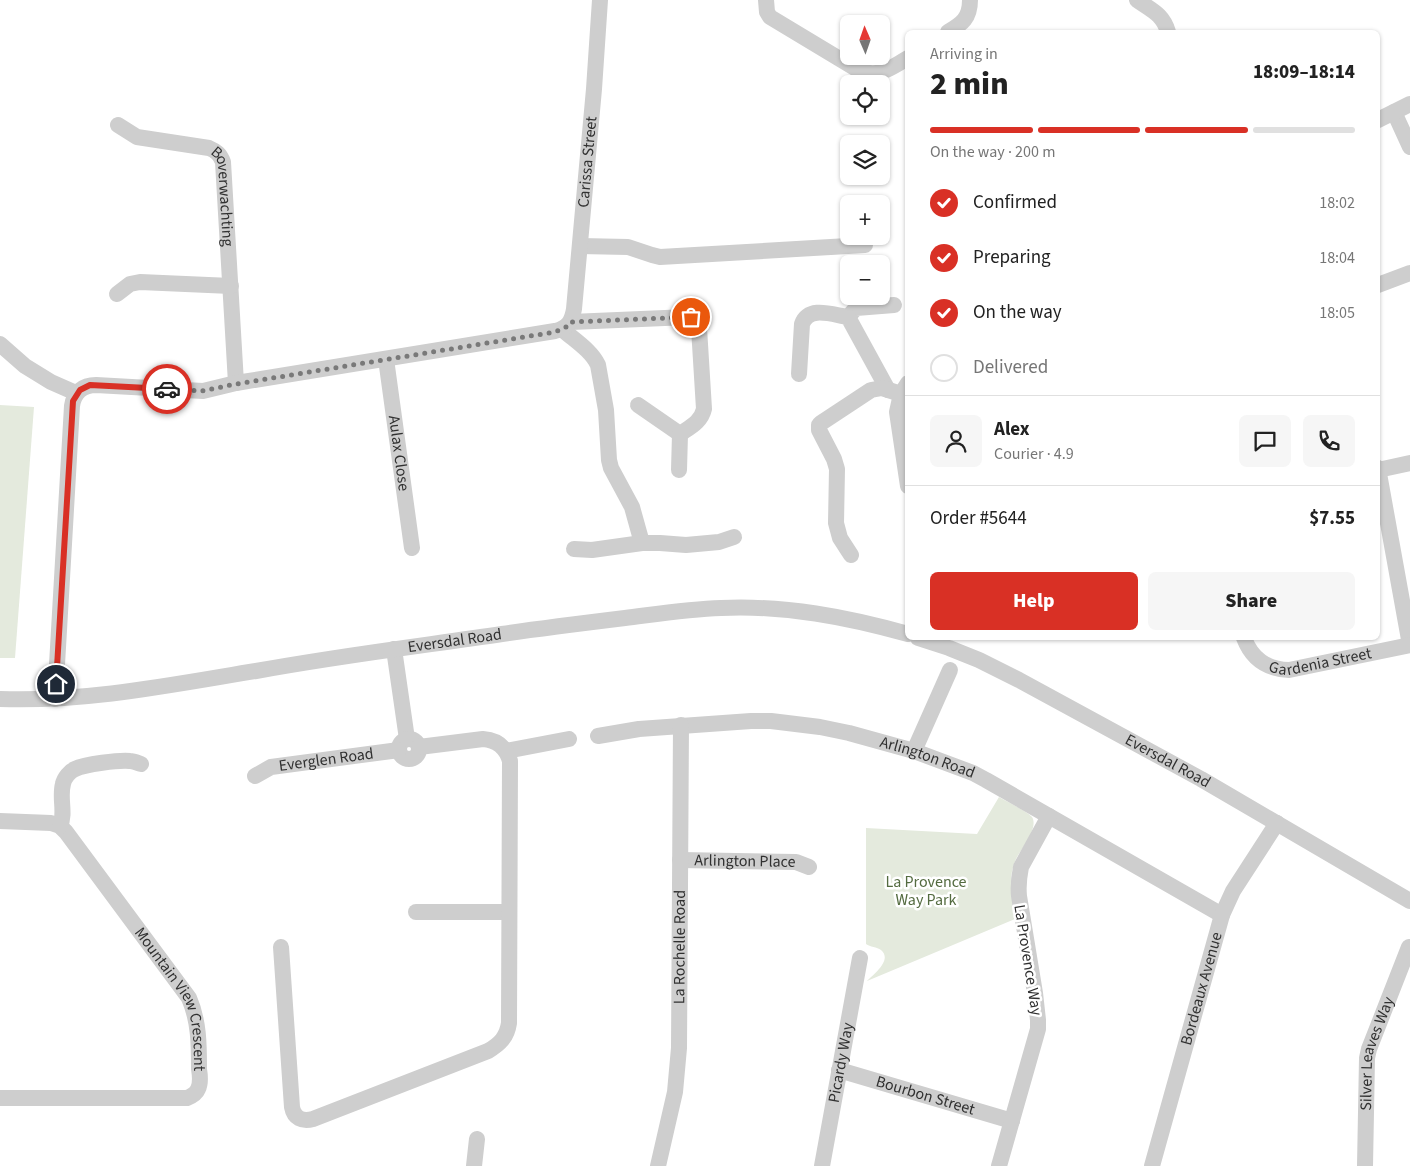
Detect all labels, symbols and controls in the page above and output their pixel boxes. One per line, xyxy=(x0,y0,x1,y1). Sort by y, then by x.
north arrow xyxy=(840,15,890,65)
map controls xyxy=(840,15,890,305)
text: Arriving in xyxy=(930,43,998,65)
text: 18:09–18:14 xyxy=(1253,59,1355,86)
text: 2 min xyxy=(930,61,1009,107)
button: locate xyxy=(840,75,890,125)
street label: Carissa Street xyxy=(572,115,603,209)
button: layers xyxy=(840,135,890,185)
street label: Boverwachting xyxy=(206,141,239,247)
text: On the way · 200 m xyxy=(930,141,1055,163)
icon: check xyxy=(930,189,958,217)
text: Confirmed xyxy=(973,189,1057,216)
text: 18:02 xyxy=(1319,192,1355,214)
button: + xyxy=(840,195,890,245)
icon: check xyxy=(930,244,958,272)
text: Preparing xyxy=(973,244,1051,271)
text: 18:04 xyxy=(1319,247,1355,269)
button: − xyxy=(840,255,890,305)
pin xyxy=(670,296,712,338)
icon: check xyxy=(930,299,958,327)
text: On the way xyxy=(973,299,1062,326)
text: 18:05 xyxy=(1319,302,1355,324)
icon: bag xyxy=(677,303,705,331)
text: Delivered xyxy=(973,354,1048,381)
courier xyxy=(142,364,192,414)
icon: car xyxy=(153,375,181,403)
street label: Aulax Close xyxy=(383,414,415,492)
button: person xyxy=(930,415,982,467)
button: chat xyxy=(1239,415,1291,467)
button: phone xyxy=(1303,415,1355,467)
text: Alex xyxy=(994,416,1030,443)
text: Courier · 4.9 xyxy=(994,443,1074,465)
text: Order #5644 xyxy=(930,505,1027,532)
text: $7.55 xyxy=(1309,505,1355,532)
button: Help xyxy=(930,572,1138,630)
button: Share xyxy=(1148,572,1355,630)
street label: Eversdal Road xyxy=(406,623,503,658)
street label: Gardenia Street xyxy=(1266,642,1374,681)
pin xyxy=(35,663,77,705)
icon: home xyxy=(42,670,70,698)
street label: Eversdal Road xyxy=(1121,729,1215,793)
street label: Arlington Road xyxy=(877,731,978,784)
street label: Everglen Road xyxy=(277,742,375,777)
street label: Arlington Place xyxy=(694,849,796,873)
park label: La Provence Way Park xyxy=(885,871,967,911)
street label: La Rochelle Road xyxy=(668,890,691,1004)
street label: La Provence Way xyxy=(1008,903,1048,1018)
street label: Mountain View Crescent xyxy=(129,923,210,1072)
street label: Bordeaux Avenue xyxy=(1175,930,1228,1048)
street label: Silver Leaves Way xyxy=(1355,993,1400,1111)
street label: Picardy Way xyxy=(823,1020,859,1105)
street label: Bourbon Street xyxy=(873,1070,978,1121)

